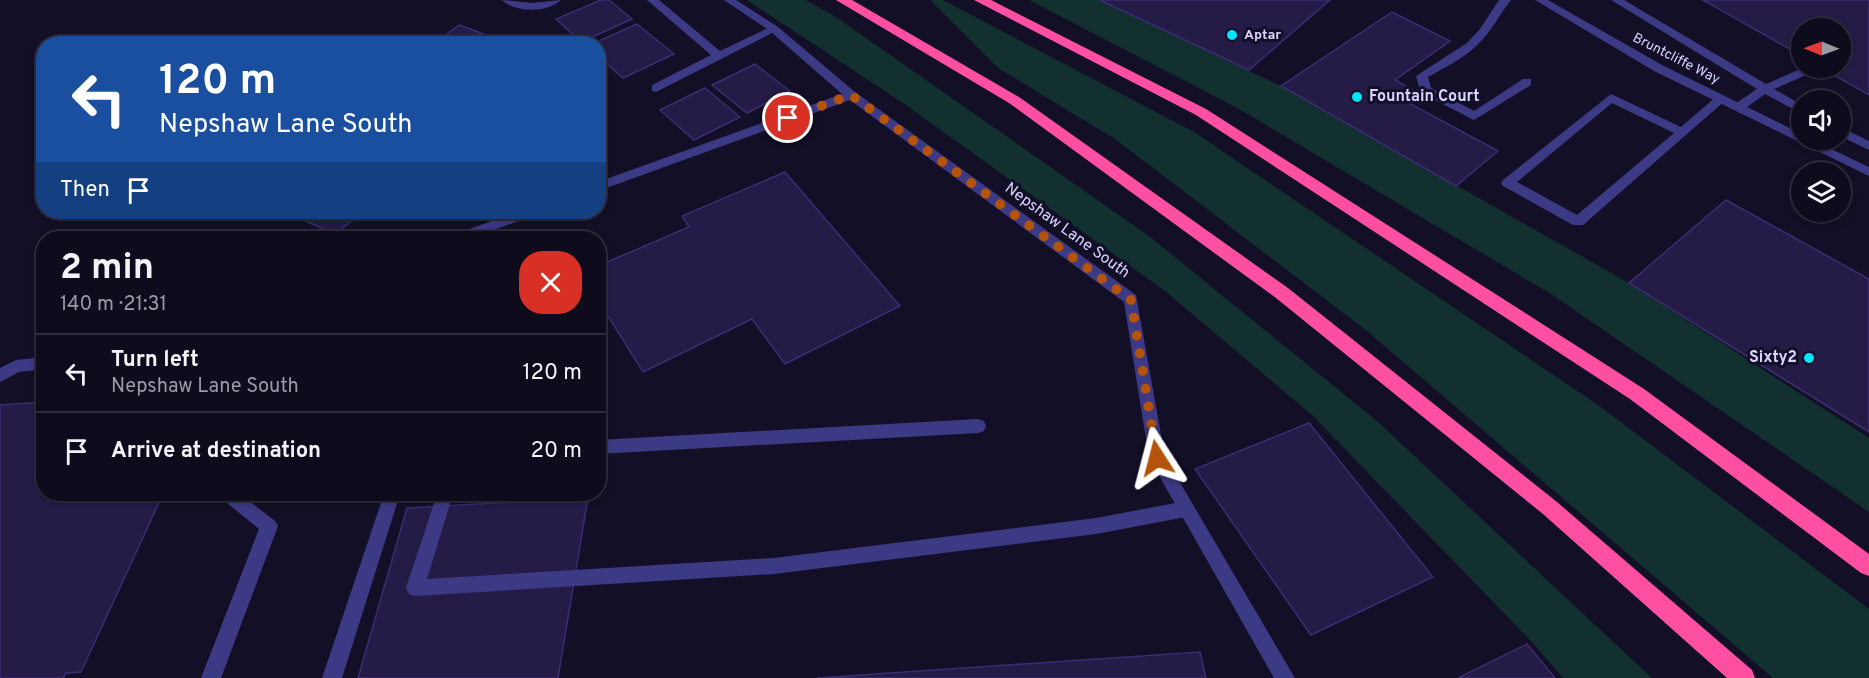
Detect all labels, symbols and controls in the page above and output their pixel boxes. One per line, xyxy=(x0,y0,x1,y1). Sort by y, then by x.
north arrow xyxy=(1791,18,1851,78)
map controls xyxy=(1791,18,1851,222)
place label: Aptar xyxy=(1244,27,1281,44)
marker: Aptar xyxy=(1225,28,1239,42)
street label: Bruntcliffe Way xyxy=(1630,30,1722,88)
text: 120 m xyxy=(159,56,276,109)
icon: left xyxy=(60,60,138,138)
place label: Fountain Court xyxy=(1369,87,1480,107)
marker: Fountain Court xyxy=(1350,90,1364,104)
button: sound xyxy=(1791,90,1851,150)
pin xyxy=(762,92,813,143)
icon: arrive xyxy=(771,101,804,134)
text: Nepshaw Lane South xyxy=(159,108,412,142)
button: layers xyxy=(1791,162,1851,222)
icon: arrive xyxy=(122,174,155,207)
text: Then xyxy=(60,177,110,204)
street label: Nepshaw Lane South xyxy=(1000,179,1134,283)
text: 2 min xyxy=(60,246,154,292)
button: close xyxy=(519,251,582,314)
text: 140 m · 21:31 xyxy=(60,292,167,318)
text: Turn left xyxy=(111,347,199,374)
place label: Sixty2 xyxy=(1749,348,1797,368)
marker: Sixty2 xyxy=(1802,351,1816,365)
icon: left xyxy=(60,357,93,390)
text: 120 m xyxy=(522,360,582,387)
text: Nepshaw Lane South xyxy=(111,374,299,400)
position arrow xyxy=(1125,426,1189,490)
icon: arrive xyxy=(60,435,93,468)
text: Arrive at destination xyxy=(111,438,321,465)
text: 20 m xyxy=(531,438,582,465)

